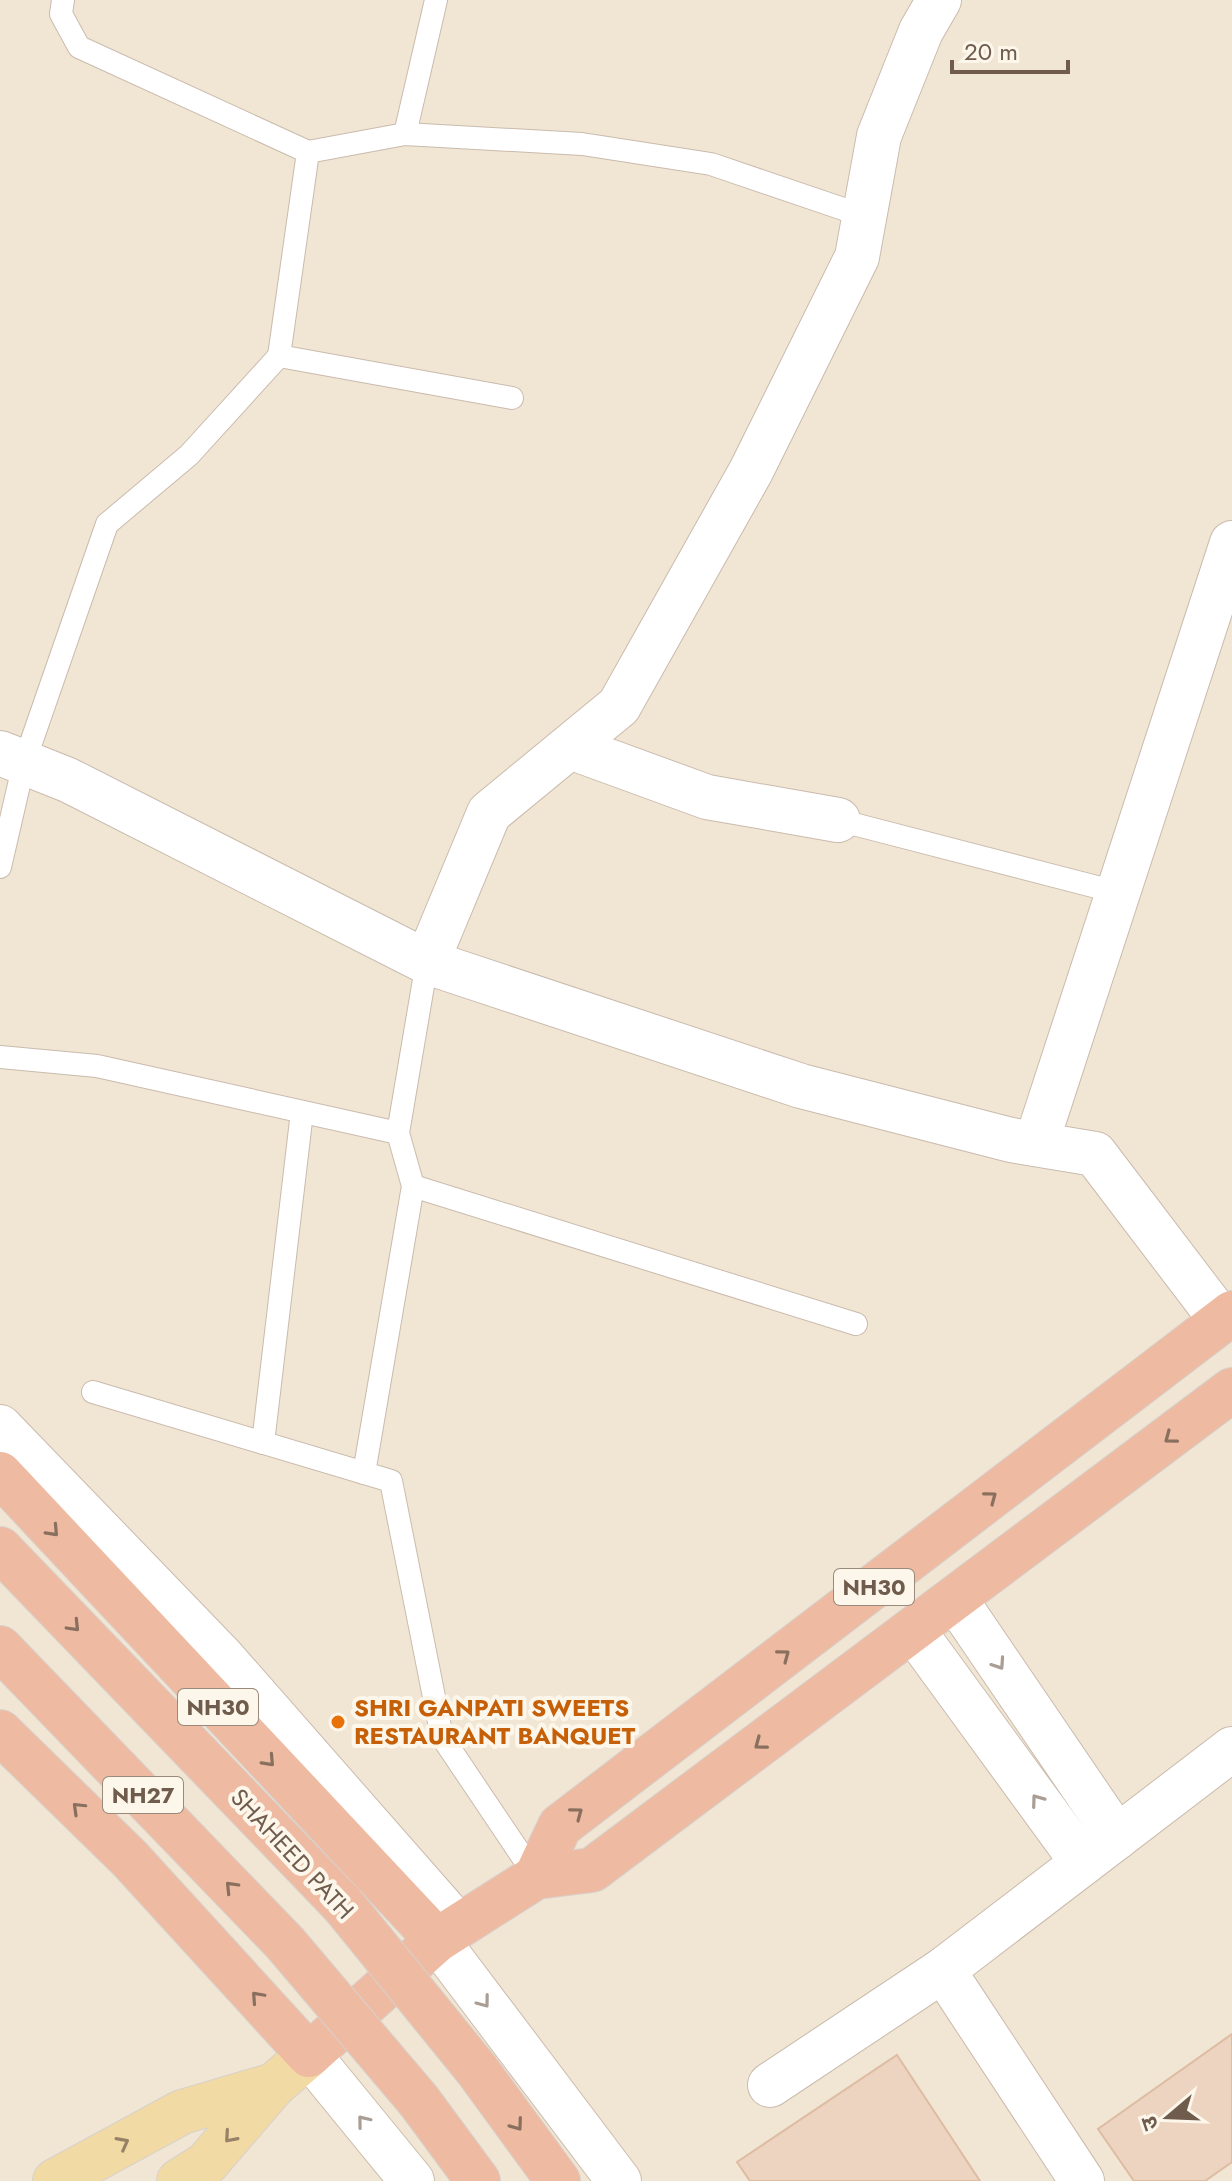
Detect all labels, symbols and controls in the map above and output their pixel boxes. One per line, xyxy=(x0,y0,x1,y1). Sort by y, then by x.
scale bar xyxy=(952,24,1068,74)
text: 20 m xyxy=(964,34,1018,69)
one-way arrow xyxy=(1165,1428,1179,1442)
one-way arrow xyxy=(982,1493,997,1507)
one-way arrow xyxy=(44,1521,58,1536)
road number: NH30 xyxy=(834,1569,914,1605)
one-way arrow xyxy=(64,1617,79,1631)
one-way arrow xyxy=(775,1651,790,1665)
one-way arrow xyxy=(989,1655,1004,1669)
road number: NH30 xyxy=(178,1689,258,1725)
place label: SHRI GANPATI SWEETS RESTAURANT BANQUET xyxy=(354,1690,636,1753)
marker: SHRI GANPATI SWEETS RESTAURANT BANQUET xyxy=(329,1713,347,1731)
one-way arrow xyxy=(754,1734,769,1749)
one-way arrow xyxy=(260,1752,274,1767)
road number: NH27 xyxy=(103,1777,183,1813)
street label: SHAHEED PATH xyxy=(223,1781,362,1927)
one-way arrow xyxy=(1032,1795,1046,1809)
one-way arrow xyxy=(73,1803,87,1818)
one-way arrow xyxy=(569,1808,583,1822)
one-way arrow xyxy=(226,1882,240,1896)
one-way arrow xyxy=(252,1992,266,2007)
one-way arrow xyxy=(474,1994,488,2008)
north arrow xyxy=(1128,2077,1208,2157)
text: उ xyxy=(1131,2111,1166,2135)
one-way arrow xyxy=(358,2115,373,2130)
one-way arrow xyxy=(508,2117,522,2131)
one-way arrow xyxy=(225,2127,239,2142)
one-way arrow xyxy=(114,2137,128,2153)

